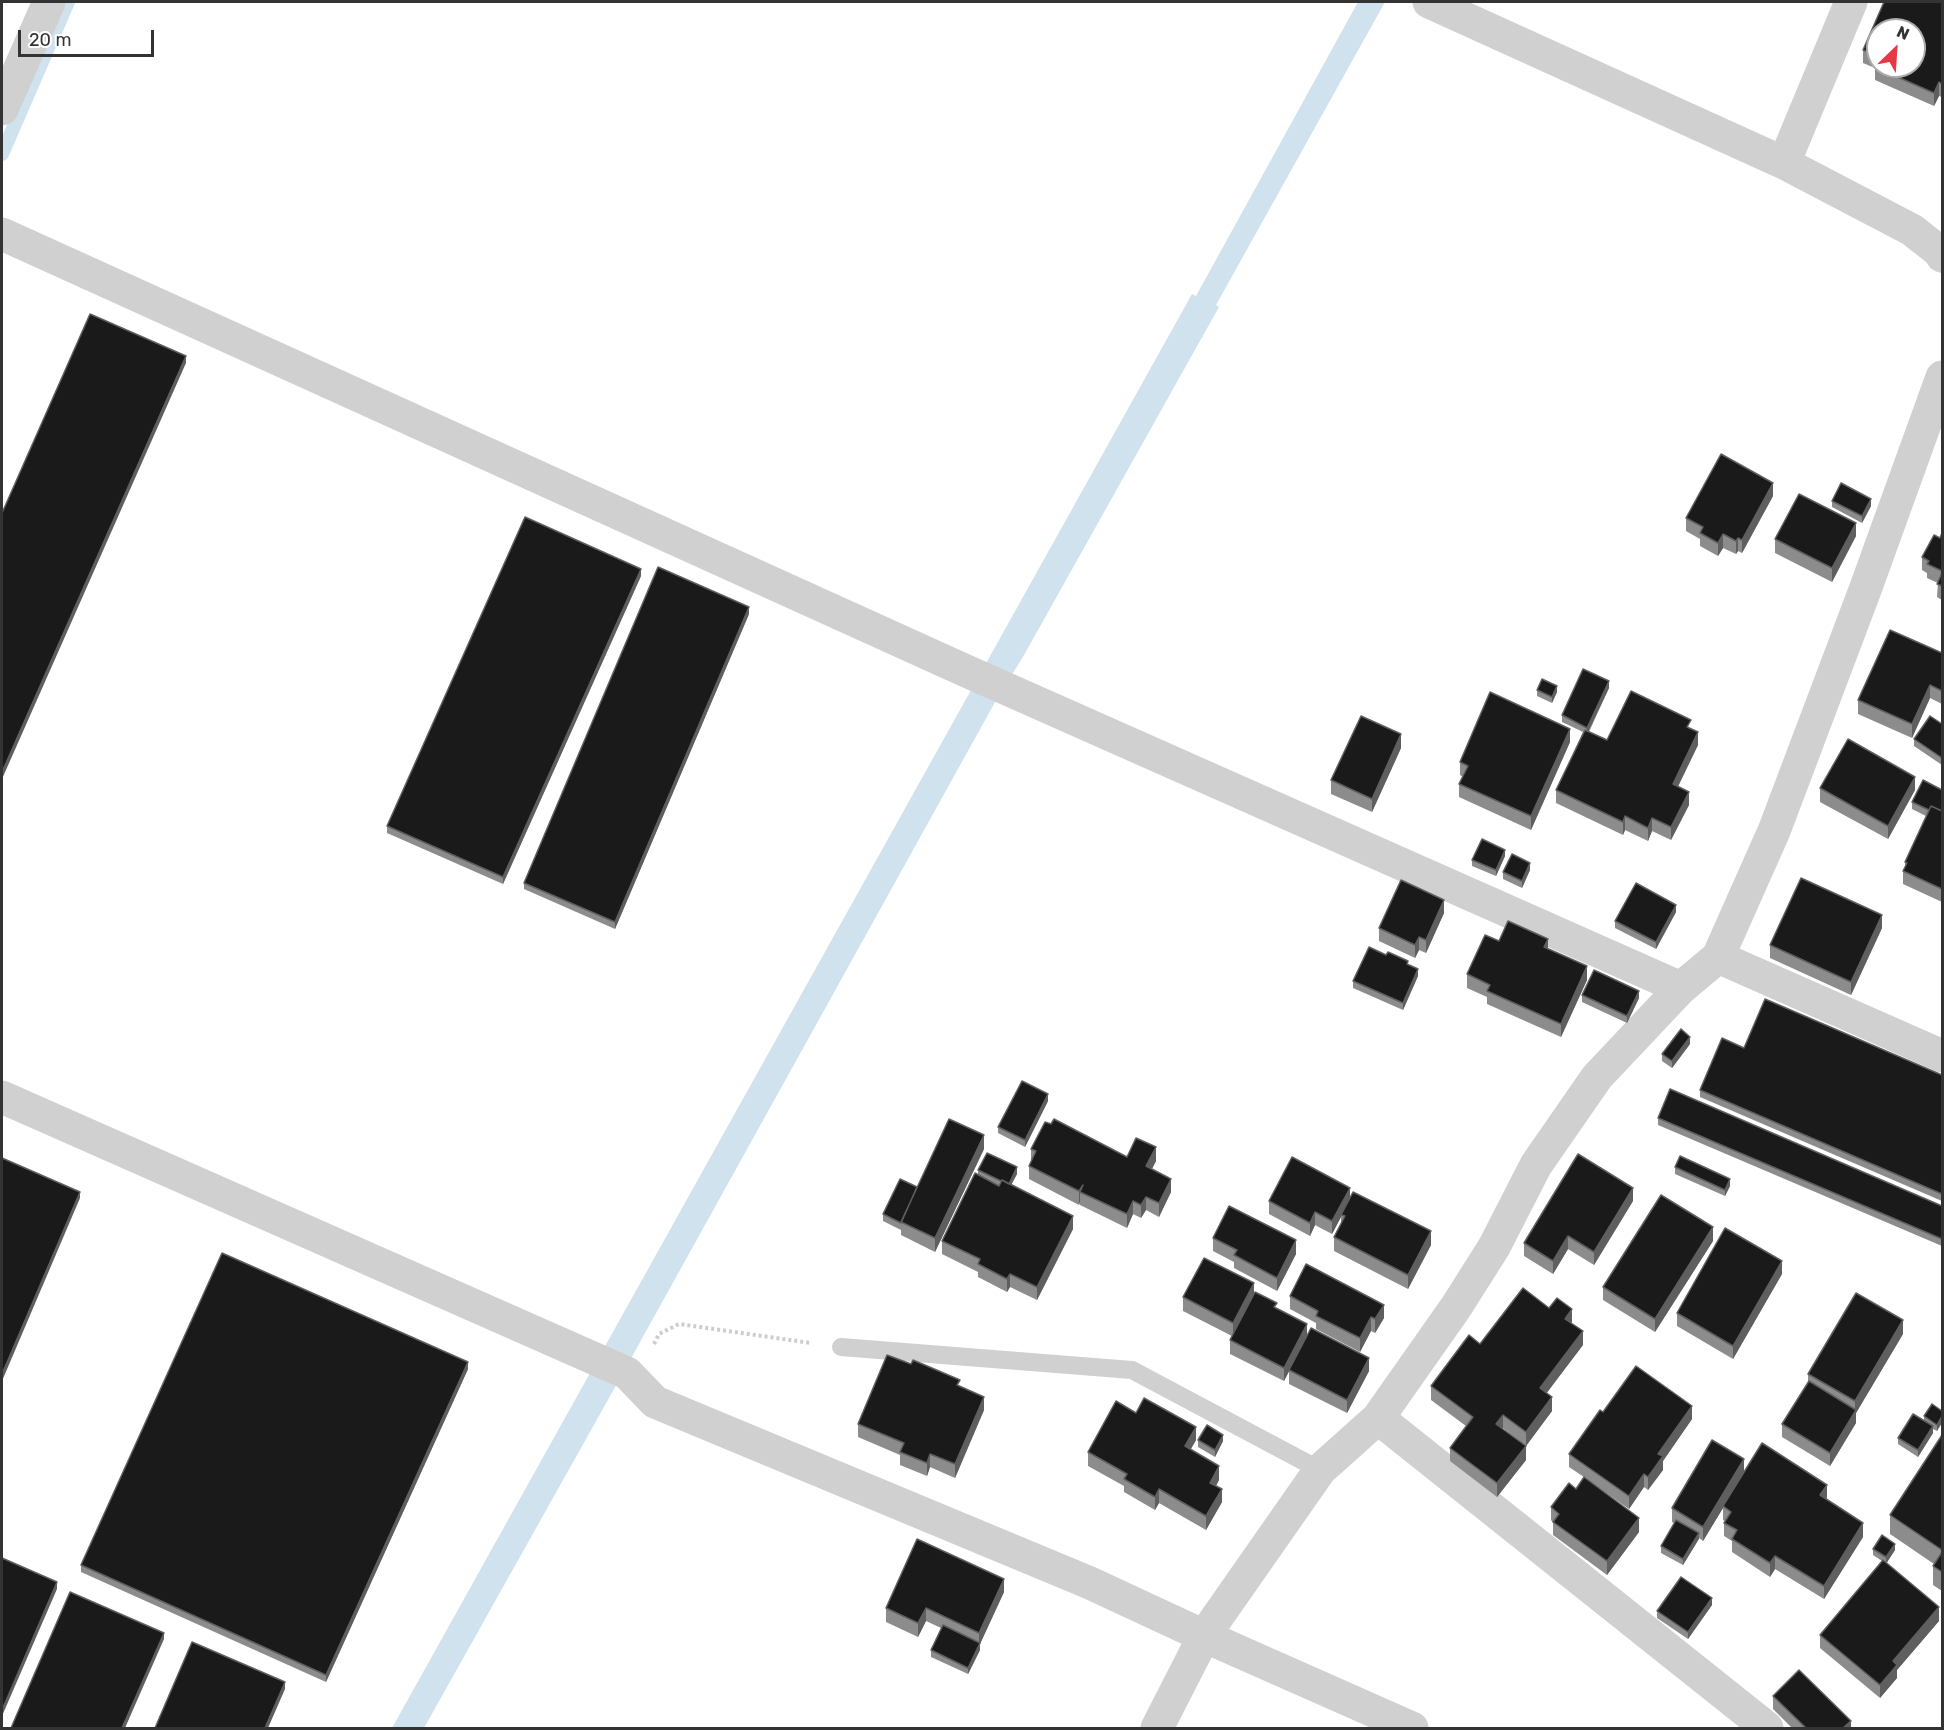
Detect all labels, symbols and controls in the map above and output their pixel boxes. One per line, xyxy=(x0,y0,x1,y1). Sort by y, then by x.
scale bar xyxy=(21,18,158,56)
north arrow xyxy=(1866,18,1926,78)
text: N xyxy=(1894,22,1912,44)
text: 20 m xyxy=(29,29,71,51)

